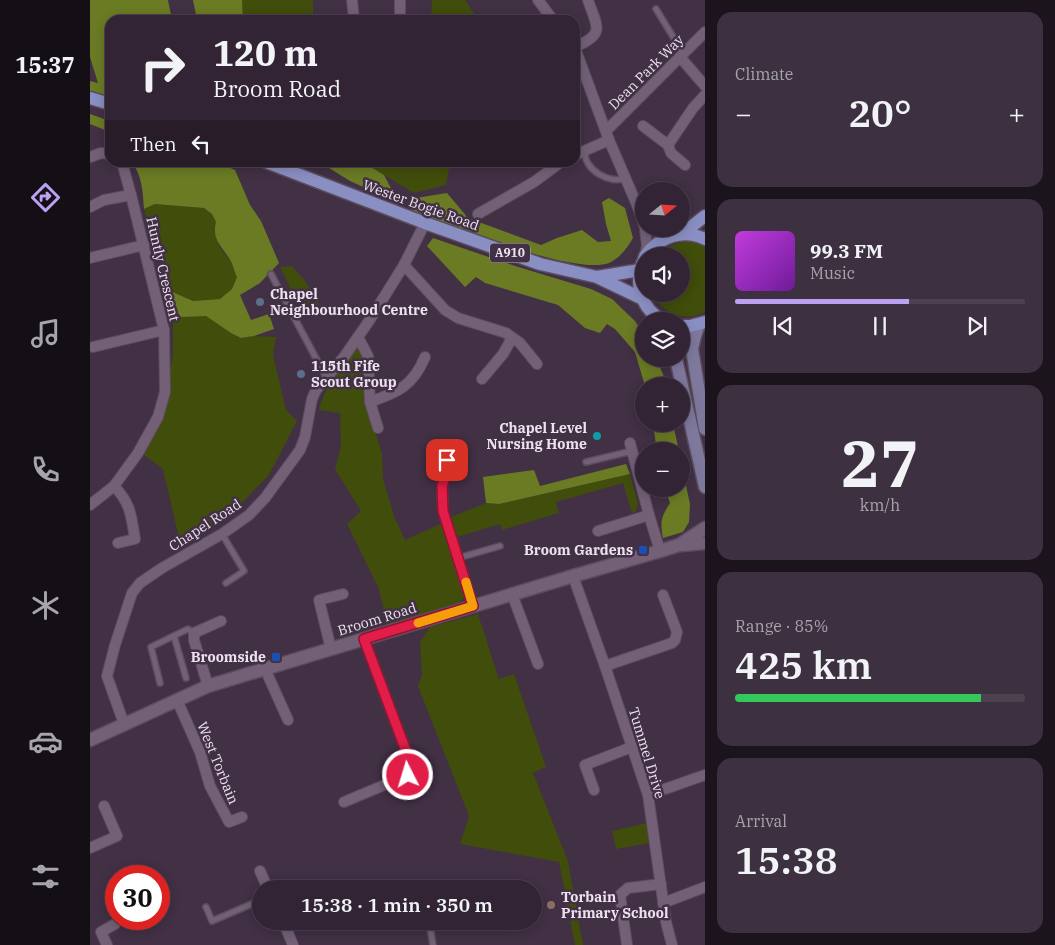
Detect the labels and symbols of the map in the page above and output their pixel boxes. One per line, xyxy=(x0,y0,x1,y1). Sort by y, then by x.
street label: Dean Park Way xyxy=(605,30,688,113)
street label: Wester Bogie Road xyxy=(360,176,482,235)
north arrow xyxy=(635,182,690,238)
street label: Huntly Crescent xyxy=(142,215,184,323)
road number: A910 xyxy=(490,244,530,262)
place label: Chapel Neighbourhood Centre xyxy=(270,285,428,319)
marker: Chapel Neighbourhood Centre xyxy=(254,296,266,308)
place label: 115th Fife Scout Group xyxy=(311,357,397,391)
marker: 115th Fife Scout Group xyxy=(295,368,307,380)
place label: Chapel Level Nursing Home xyxy=(487,419,587,453)
marker: Chapel Level Nursing Home xyxy=(591,430,603,442)
pin xyxy=(426,439,468,481)
street label: Chapel Road xyxy=(165,495,245,555)
place label: Broom Gardens xyxy=(524,541,633,559)
marker: Broom Gardens xyxy=(637,544,649,556)
street label: Broom Road xyxy=(335,598,419,640)
place label: Broomside xyxy=(191,648,266,666)
marker: Broomside xyxy=(270,651,282,663)
street label: Tummel Drive xyxy=(625,705,669,801)
street label: West Torbain xyxy=(193,719,243,807)
position arrow xyxy=(381,748,433,800)
speed limit sign: 30 xyxy=(105,865,170,930)
place label: Torbain Primary School xyxy=(561,888,669,922)
marker: Torbain Primary School xyxy=(545,899,557,911)

